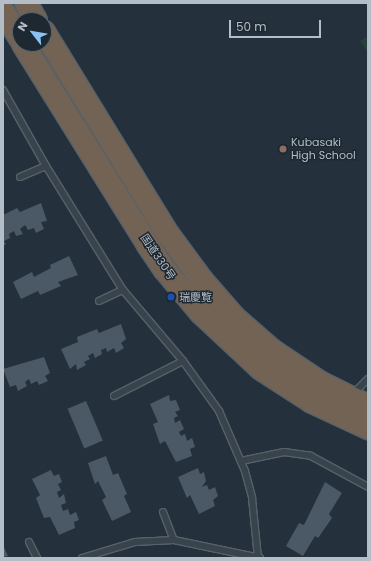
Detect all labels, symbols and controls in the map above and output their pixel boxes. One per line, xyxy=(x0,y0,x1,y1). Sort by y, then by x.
north arrow xyxy=(12,12,52,52)
scale bar xyxy=(231,12,323,38)
text: 50 m xyxy=(236,18,267,35)
text: N xyxy=(14,19,32,34)
place label: Kubasaki High School xyxy=(291,136,356,162)
marker: Kubasaki High School xyxy=(278,144,288,154)
street label: 国道330号 xyxy=(138,231,178,283)
place label: 瑞慶覧 xyxy=(179,290,212,304)
marker: 瑞慶覧 xyxy=(166,292,176,302)

